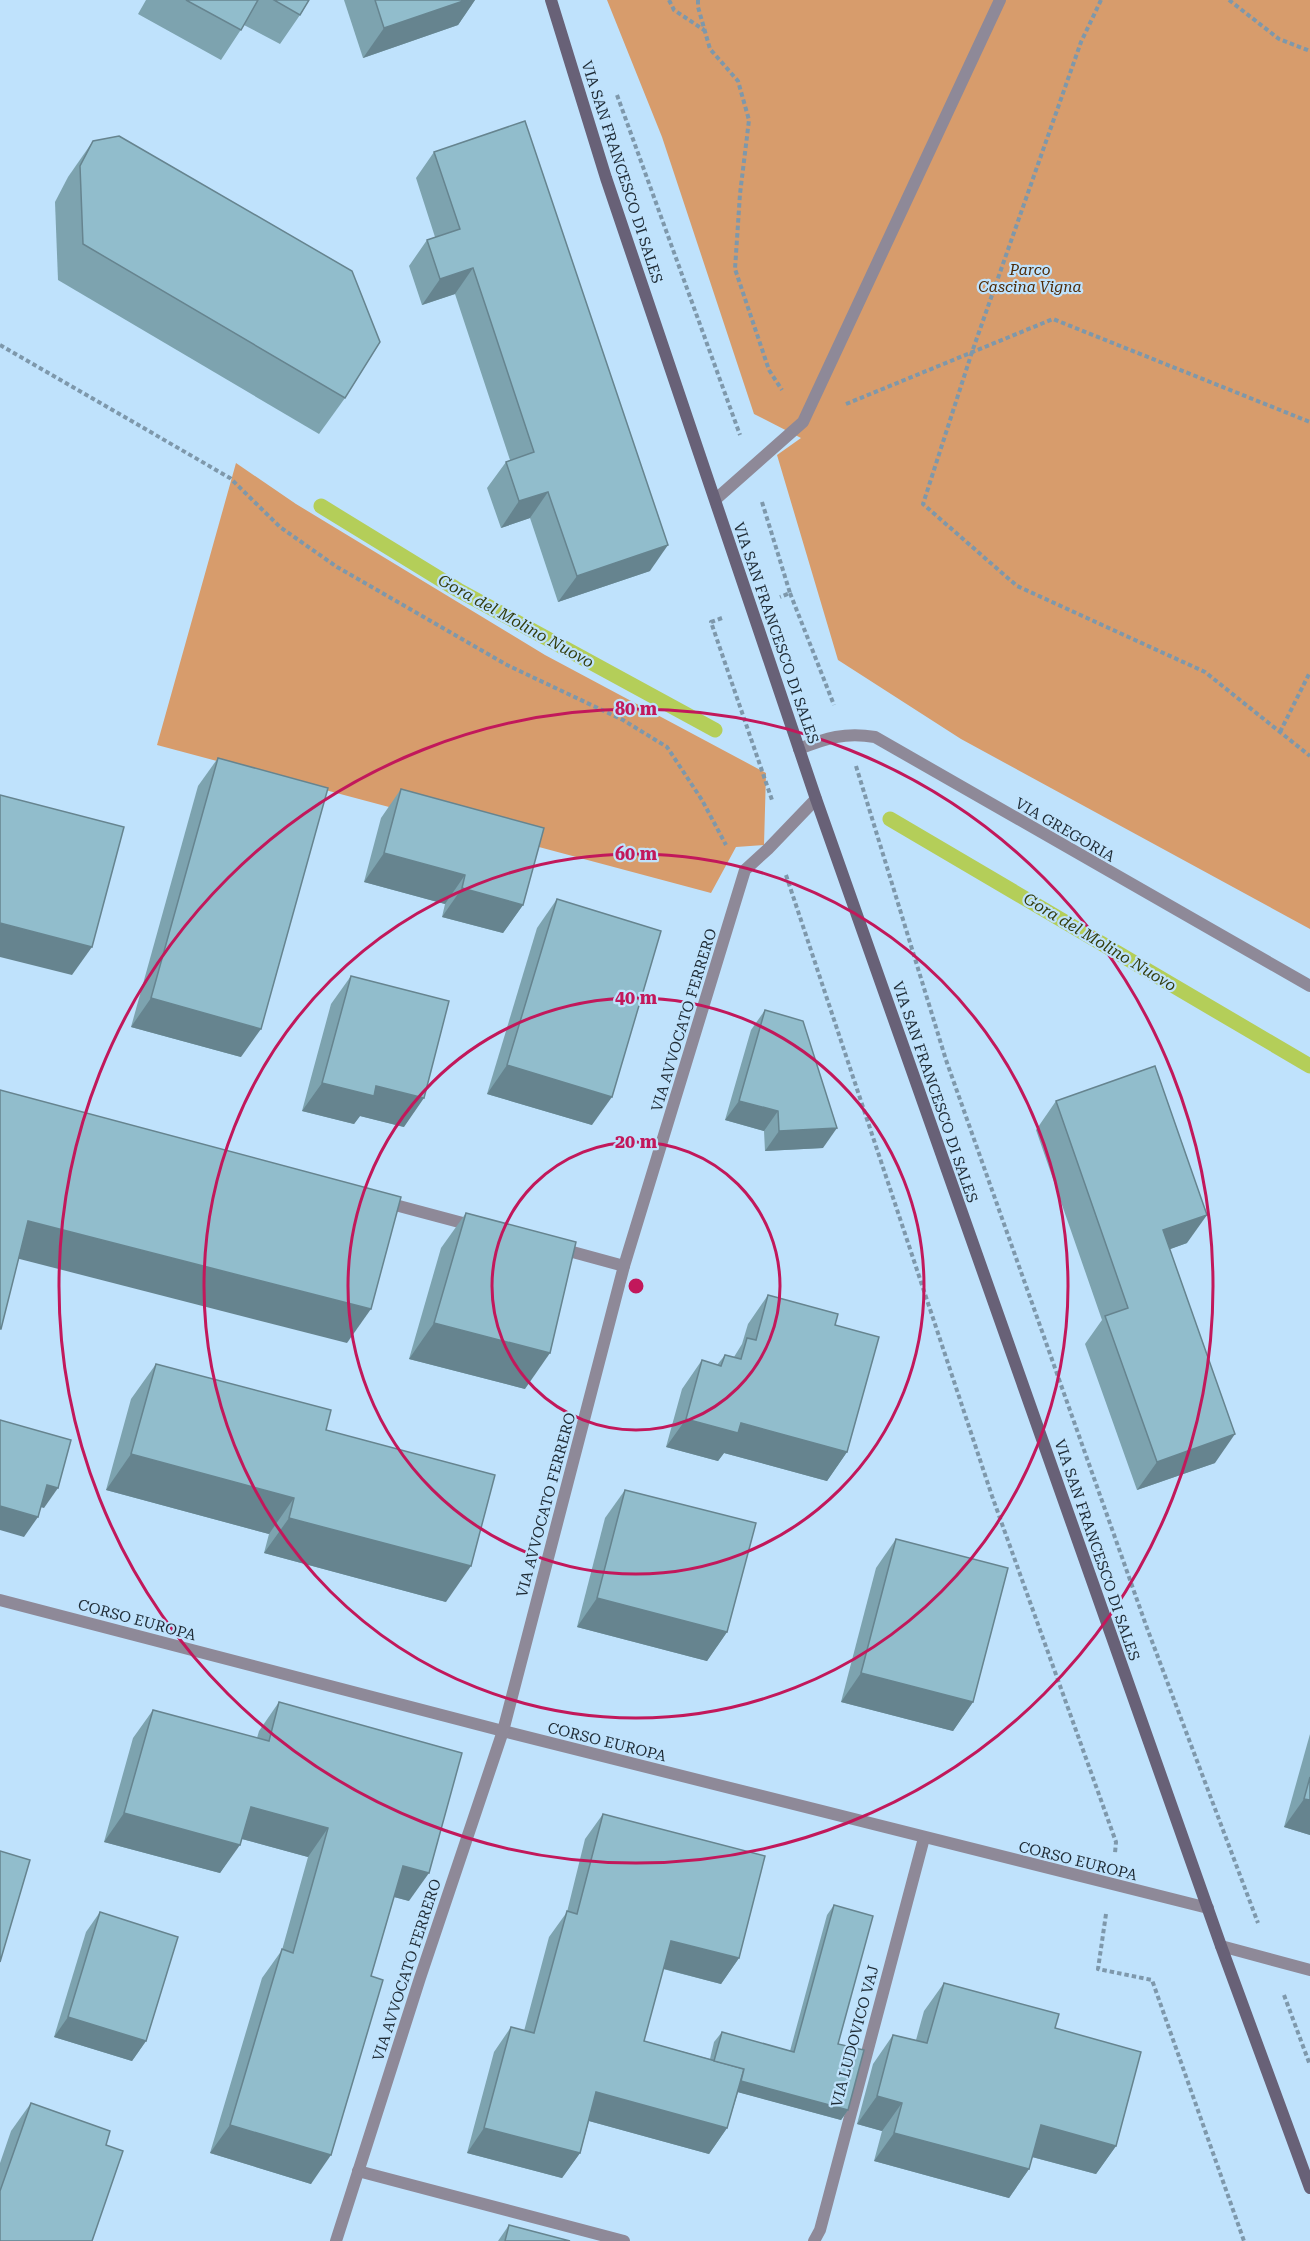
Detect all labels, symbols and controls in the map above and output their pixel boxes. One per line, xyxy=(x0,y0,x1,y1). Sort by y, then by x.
street label: VIA SAN FRANCESCO DI SALES xyxy=(577,58,667,286)
park label: Parco Cascina Vigna xyxy=(978,261,1082,296)
street label: VIA SAN FRANCESCO DI SALES xyxy=(730,520,822,746)
water label: Gora del Molino Nuovo xyxy=(435,570,597,672)
text: 80 m xyxy=(615,698,658,719)
street label: VIA GREGORIA xyxy=(1012,794,1118,866)
text: 60 m xyxy=(615,843,658,864)
water label: Gora del Molino Nuovo xyxy=(1020,889,1180,995)
street label: VIA AVVOCATO FERRERO xyxy=(648,926,720,1114)
street label: VIA SAN FRANCESCO DI SALES xyxy=(889,979,981,1205)
text: 40 m xyxy=(615,987,658,1008)
text: 20 m xyxy=(615,1131,658,1152)
centre of rings xyxy=(626,1276,646,1296)
street label: VIA AVVOCATO FERRERO xyxy=(513,1411,579,1599)
street label: VIA SAN FRANCESCO DI SALES xyxy=(1051,1437,1143,1663)
street label: CORSO EUROPA xyxy=(76,1596,198,1645)
street label: CORSO EUROPA xyxy=(546,1719,669,1766)
street label: CORSO EUROPA xyxy=(1017,1838,1140,1885)
street label: VIA AVVOCATO FERRERO xyxy=(369,1877,445,2063)
street label: VIA LUDOVICO VAJ xyxy=(827,1963,883,2109)

